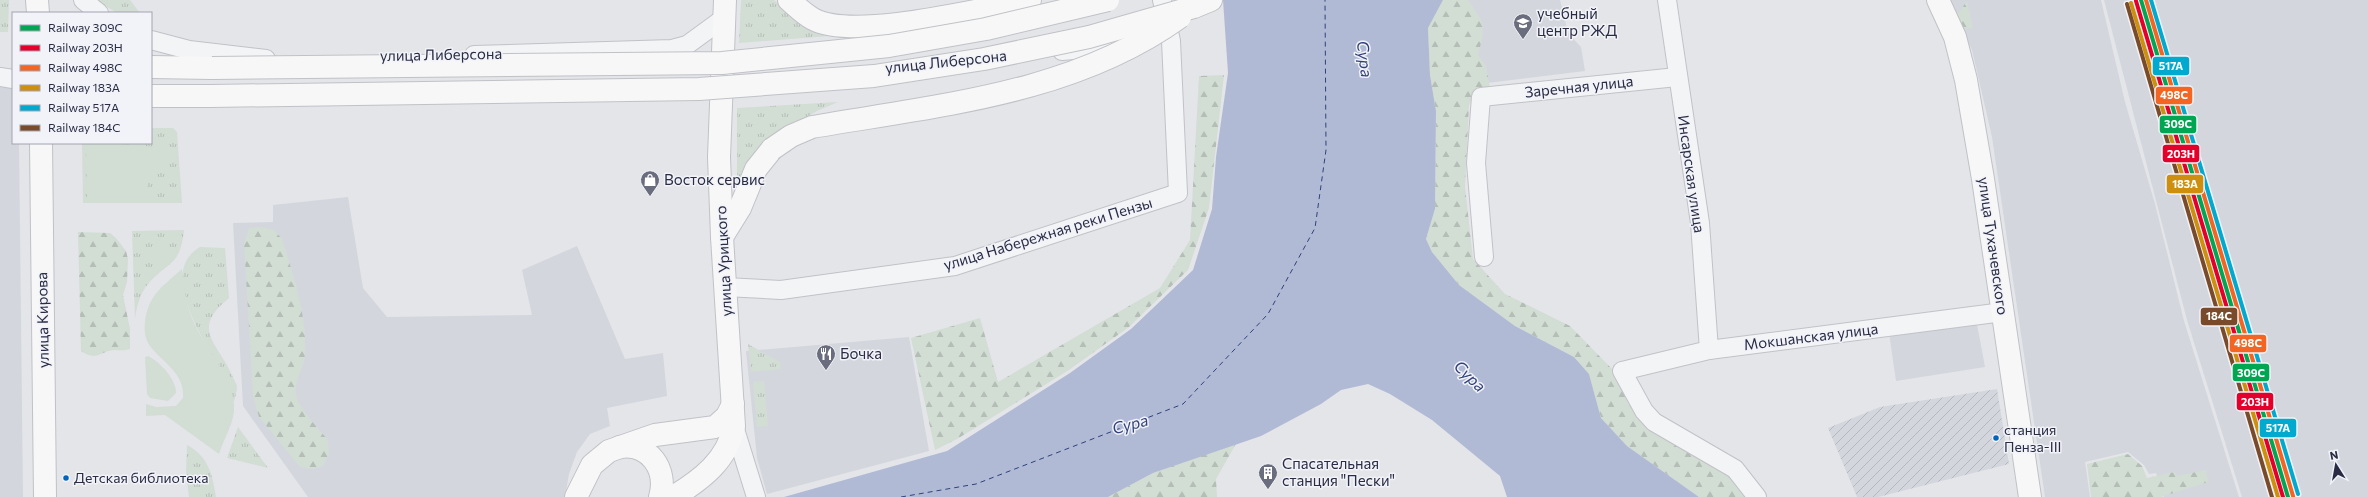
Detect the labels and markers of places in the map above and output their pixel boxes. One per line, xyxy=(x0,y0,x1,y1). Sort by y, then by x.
place label: учебный центр РЖД xyxy=(1537,4,1617,39)
school or university icon: учебный центр РЖД xyxy=(1512,12,1534,40)
shop icon: Восток сервис xyxy=(639,169,661,197)
place label: Восток сервис xyxy=(664,170,765,188)
restaurant icon: Бочка xyxy=(815,343,837,371)
place label: Бочка xyxy=(840,344,882,362)
place label: станция Пенза-III xyxy=(2004,421,2062,455)
marker: станция Пенза-III xyxy=(1991,433,2001,443)
place label: Спасательная станция "Пески" xyxy=(1282,454,1395,489)
building icon: Спасательная станция "Пески" xyxy=(1257,462,1279,490)
place label: Детская библиотека xyxy=(74,469,208,486)
marker: Детская библиотека xyxy=(61,473,71,483)

